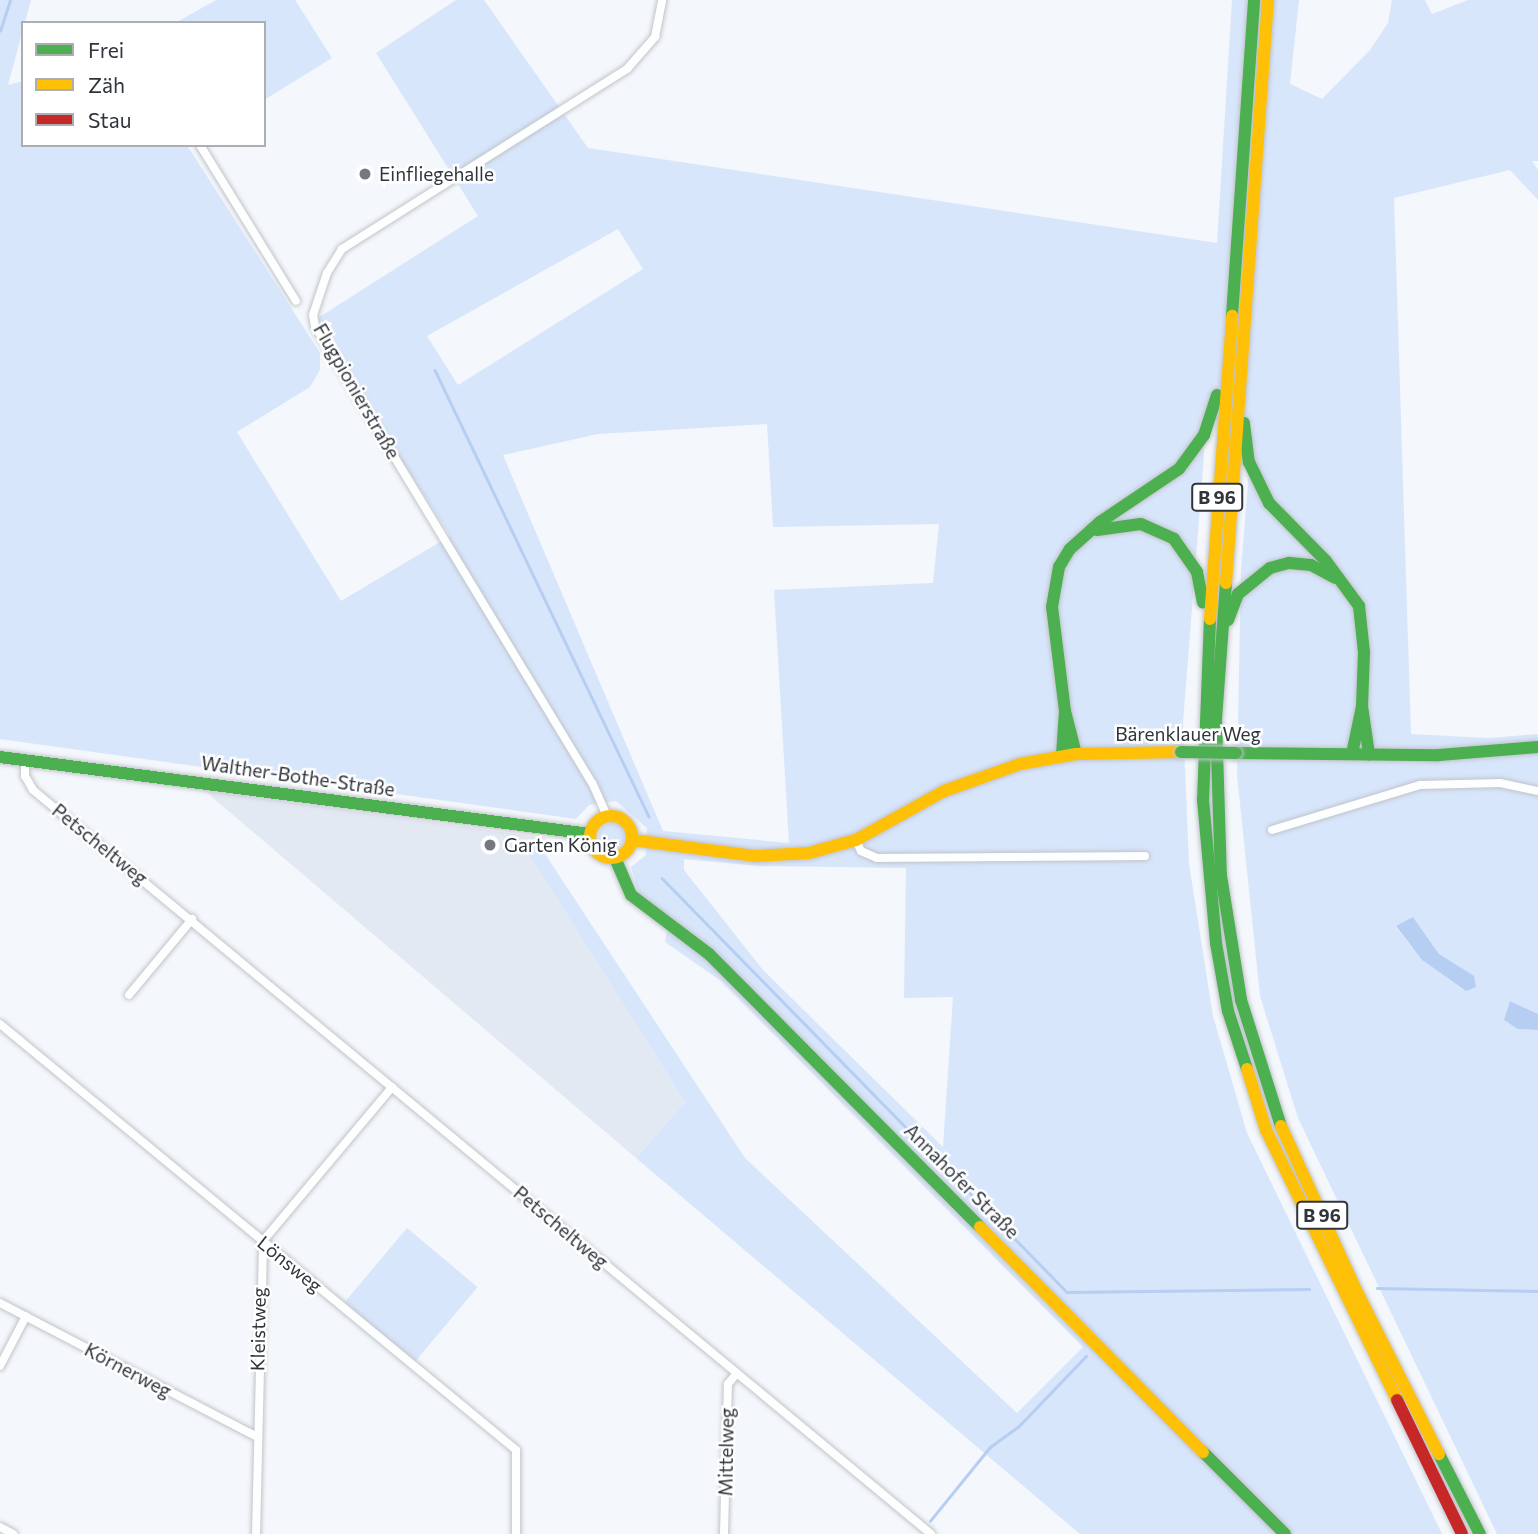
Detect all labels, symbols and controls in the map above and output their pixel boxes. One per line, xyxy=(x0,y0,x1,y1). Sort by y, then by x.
legend xyxy=(21,21,266,147)
text: Frei xyxy=(88,37,124,62)
text: Zäh xyxy=(88,72,125,97)
text: Stau xyxy=(88,107,131,132)
place label: Einfliegehalle xyxy=(379,163,494,185)
marker: Einfliegehalle xyxy=(357,166,373,182)
street label: Flugpionierstraße xyxy=(309,319,405,463)
road number: B 96 xyxy=(1191,482,1243,512)
street label: Bärenklauer Weg xyxy=(1115,723,1261,745)
street label: Walther-Bothe-Straße xyxy=(200,751,396,801)
street label: Petscheltweg xyxy=(48,799,152,889)
place label: Garten König xyxy=(504,834,617,856)
marker: Garten König xyxy=(482,837,498,853)
street label: Annahofer Straße xyxy=(900,1119,1024,1243)
street label: Petscheltweg xyxy=(509,1181,613,1273)
road number: B 96 xyxy=(1296,1200,1348,1230)
street label: Lönsweg xyxy=(253,1231,327,1297)
street label: Kleistweg xyxy=(246,1287,270,1371)
street label: Körnerweg xyxy=(81,1338,175,1402)
street label: Mittelweg xyxy=(714,1408,738,1496)

